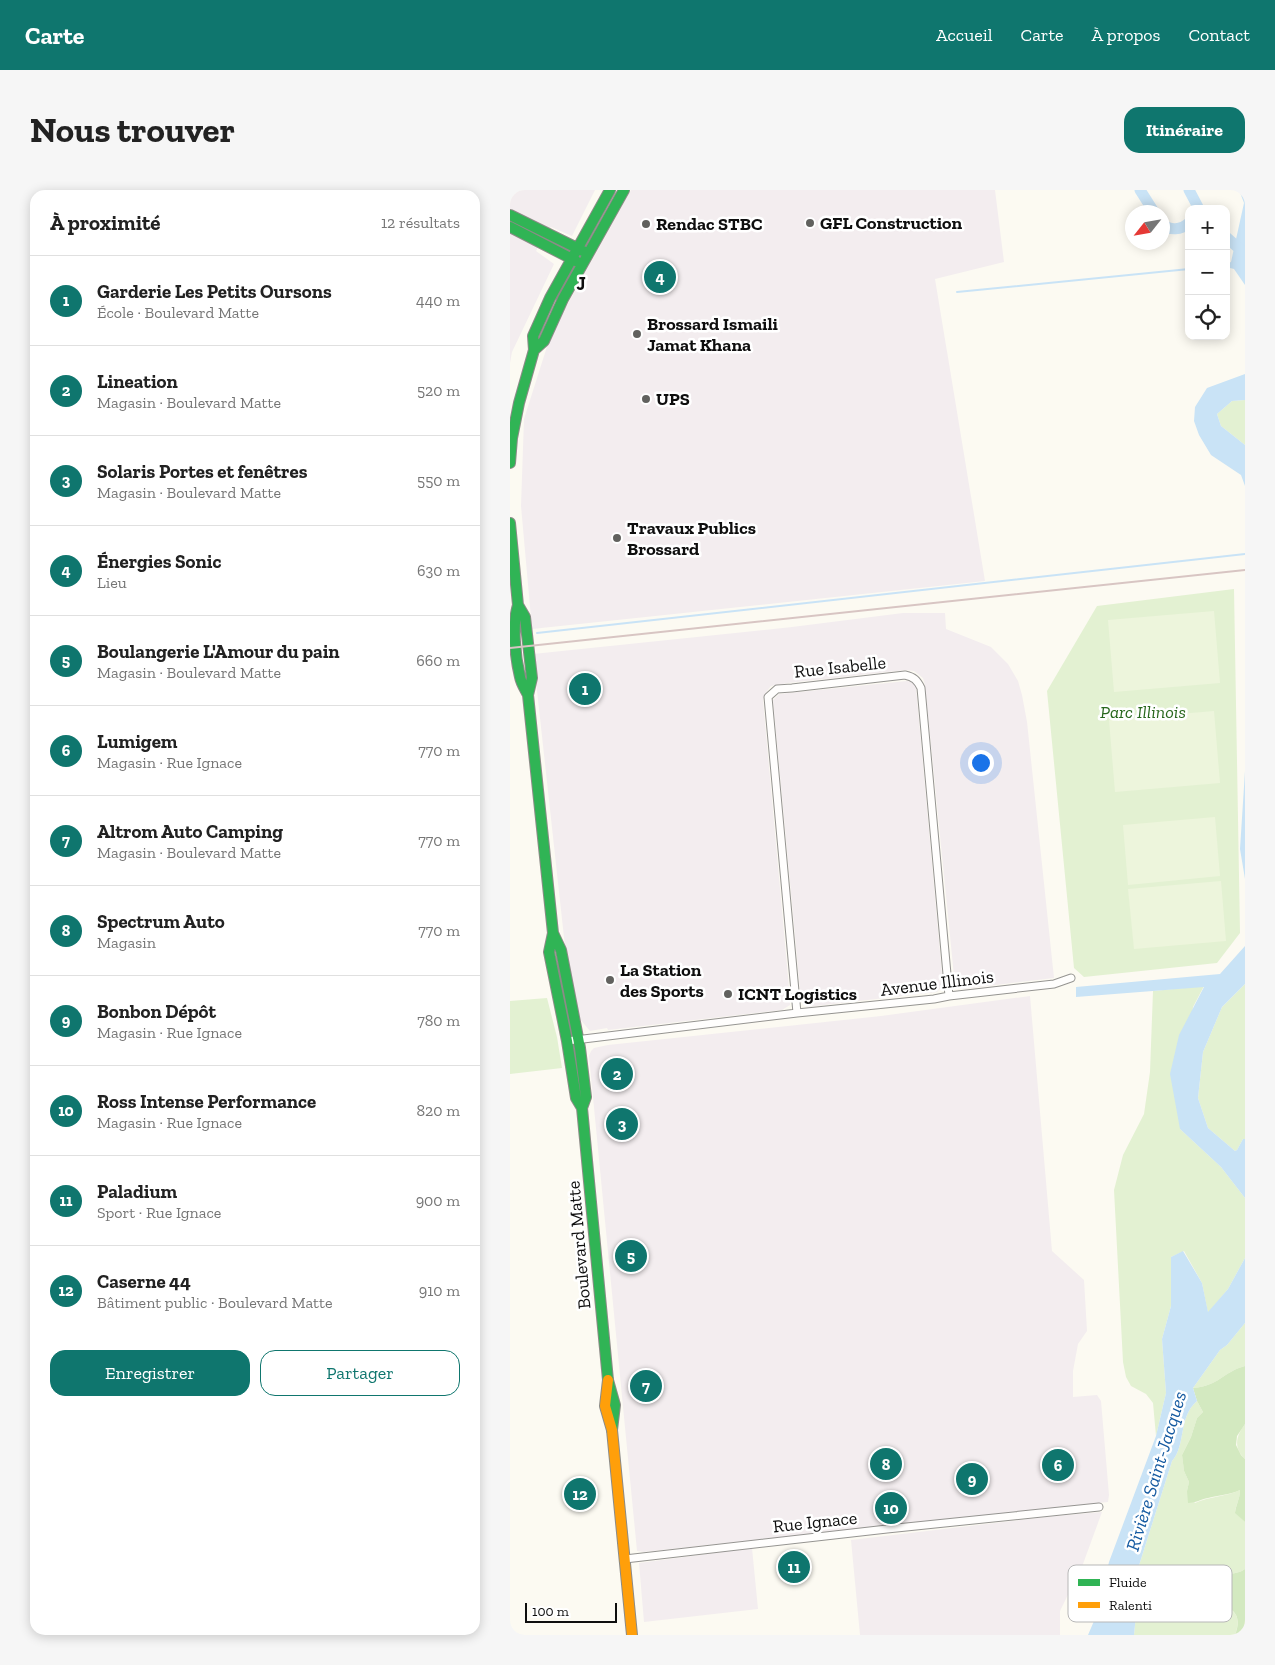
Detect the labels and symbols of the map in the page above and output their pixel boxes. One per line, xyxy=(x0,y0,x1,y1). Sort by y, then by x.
north arrow xyxy=(1125,205,1170,250)
place label: GFL Construction xyxy=(820,212,963,234)
place label: Rendac STBC xyxy=(656,213,762,235)
marker: GFL Construction xyxy=(804,217,816,229)
marker: Rendac STBC xyxy=(640,218,652,230)
pin: 4 xyxy=(644,258,676,296)
district label: J xyxy=(576,272,586,295)
place label: Brossard Ismaili Jamat Khana xyxy=(647,313,779,356)
marker: Brossard Ismaili Jamat Khana xyxy=(631,328,643,340)
place label: UPS xyxy=(656,388,690,410)
marker: UPS xyxy=(640,393,652,405)
place label: Travaux Publics Brossard xyxy=(627,517,756,560)
marker: Travaux Publics Brossard xyxy=(611,532,623,544)
street label: Rue Isabelle xyxy=(793,651,887,683)
pin: 1 xyxy=(569,670,601,708)
park label: Parc Illinois xyxy=(1100,701,1186,723)
your location xyxy=(968,750,994,776)
place label: La Station des Sports xyxy=(620,959,704,1002)
street label: Avenue Illinois xyxy=(879,965,995,1001)
marker: La Station des Sports xyxy=(604,974,616,986)
place label: ICNT Logistics xyxy=(738,983,857,1005)
marker: ICNT Logistics xyxy=(722,988,734,1000)
pin: 2 xyxy=(601,1055,633,1093)
pin: 3 xyxy=(606,1105,638,1143)
street label: Boulevard Matte xyxy=(562,1180,596,1310)
pin: 5 xyxy=(615,1237,647,1275)
pin: 7 xyxy=(630,1367,662,1405)
water label: Rivière Saint-Jacques xyxy=(1121,1388,1191,1554)
pin: 8 xyxy=(870,1445,902,1483)
pin: 6 xyxy=(1042,1446,1074,1484)
pin: 9 xyxy=(956,1460,988,1498)
pin: 12 xyxy=(564,1475,596,1513)
pin: 10 xyxy=(875,1489,907,1527)
street label: Rue Ignace xyxy=(772,1507,858,1537)
pin: 11 xyxy=(778,1548,810,1586)
legend xyxy=(1068,1565,1232,1622)
text: Fluide xyxy=(1109,1574,1147,1591)
text: Ralenti xyxy=(1109,1597,1152,1614)
scale bar xyxy=(525,1600,618,1623)

